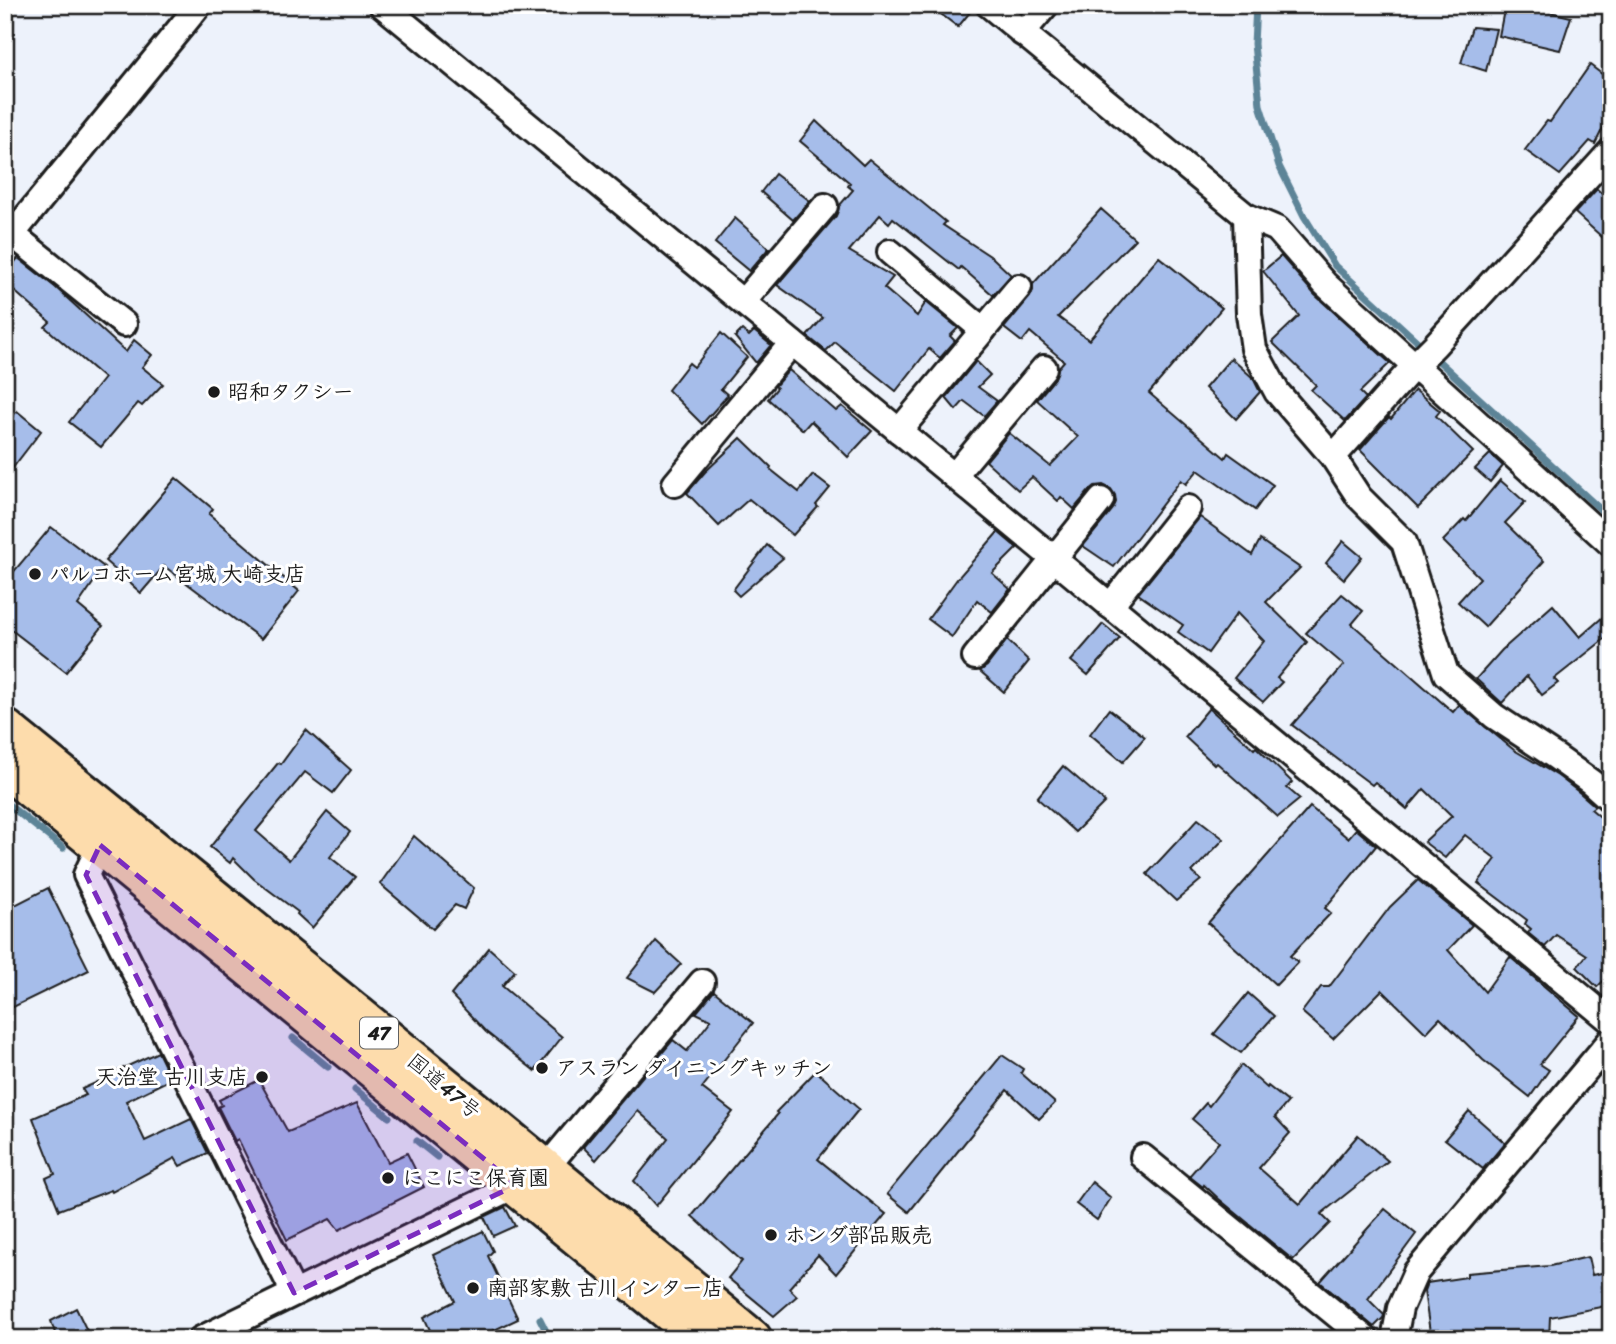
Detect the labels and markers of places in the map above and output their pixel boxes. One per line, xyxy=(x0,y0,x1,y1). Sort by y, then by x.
place label: 昭和タクシー xyxy=(228,373,354,411)
marker: 昭和タクシー xyxy=(206,384,222,400)
place label: パルコホーム宮城 大崎支店 xyxy=(49,555,306,593)
marker: パルコホーム宮城 大崎支店 xyxy=(27,566,43,582)
place label: アスラン ダイニングキッチン xyxy=(556,1049,832,1087)
place label: 天治堂 古川支店 xyxy=(96,1058,248,1096)
marker: アスラン ダイニングキッチン xyxy=(534,1060,550,1076)
marker: 天治堂 古川支店 xyxy=(254,1069,270,1085)
place label: にこにこ保育園 xyxy=(402,1159,549,1197)
marker: にこにこ保育園 xyxy=(380,1170,396,1186)
place label: ホンダ部品販売 xyxy=(785,1216,932,1254)
marker: ホンダ部品販売 xyxy=(763,1227,779,1243)
place label: 南部家敷 古川インター店 xyxy=(487,1269,723,1307)
marker: 南部家敷 古川インター店 xyxy=(465,1280,481,1296)

